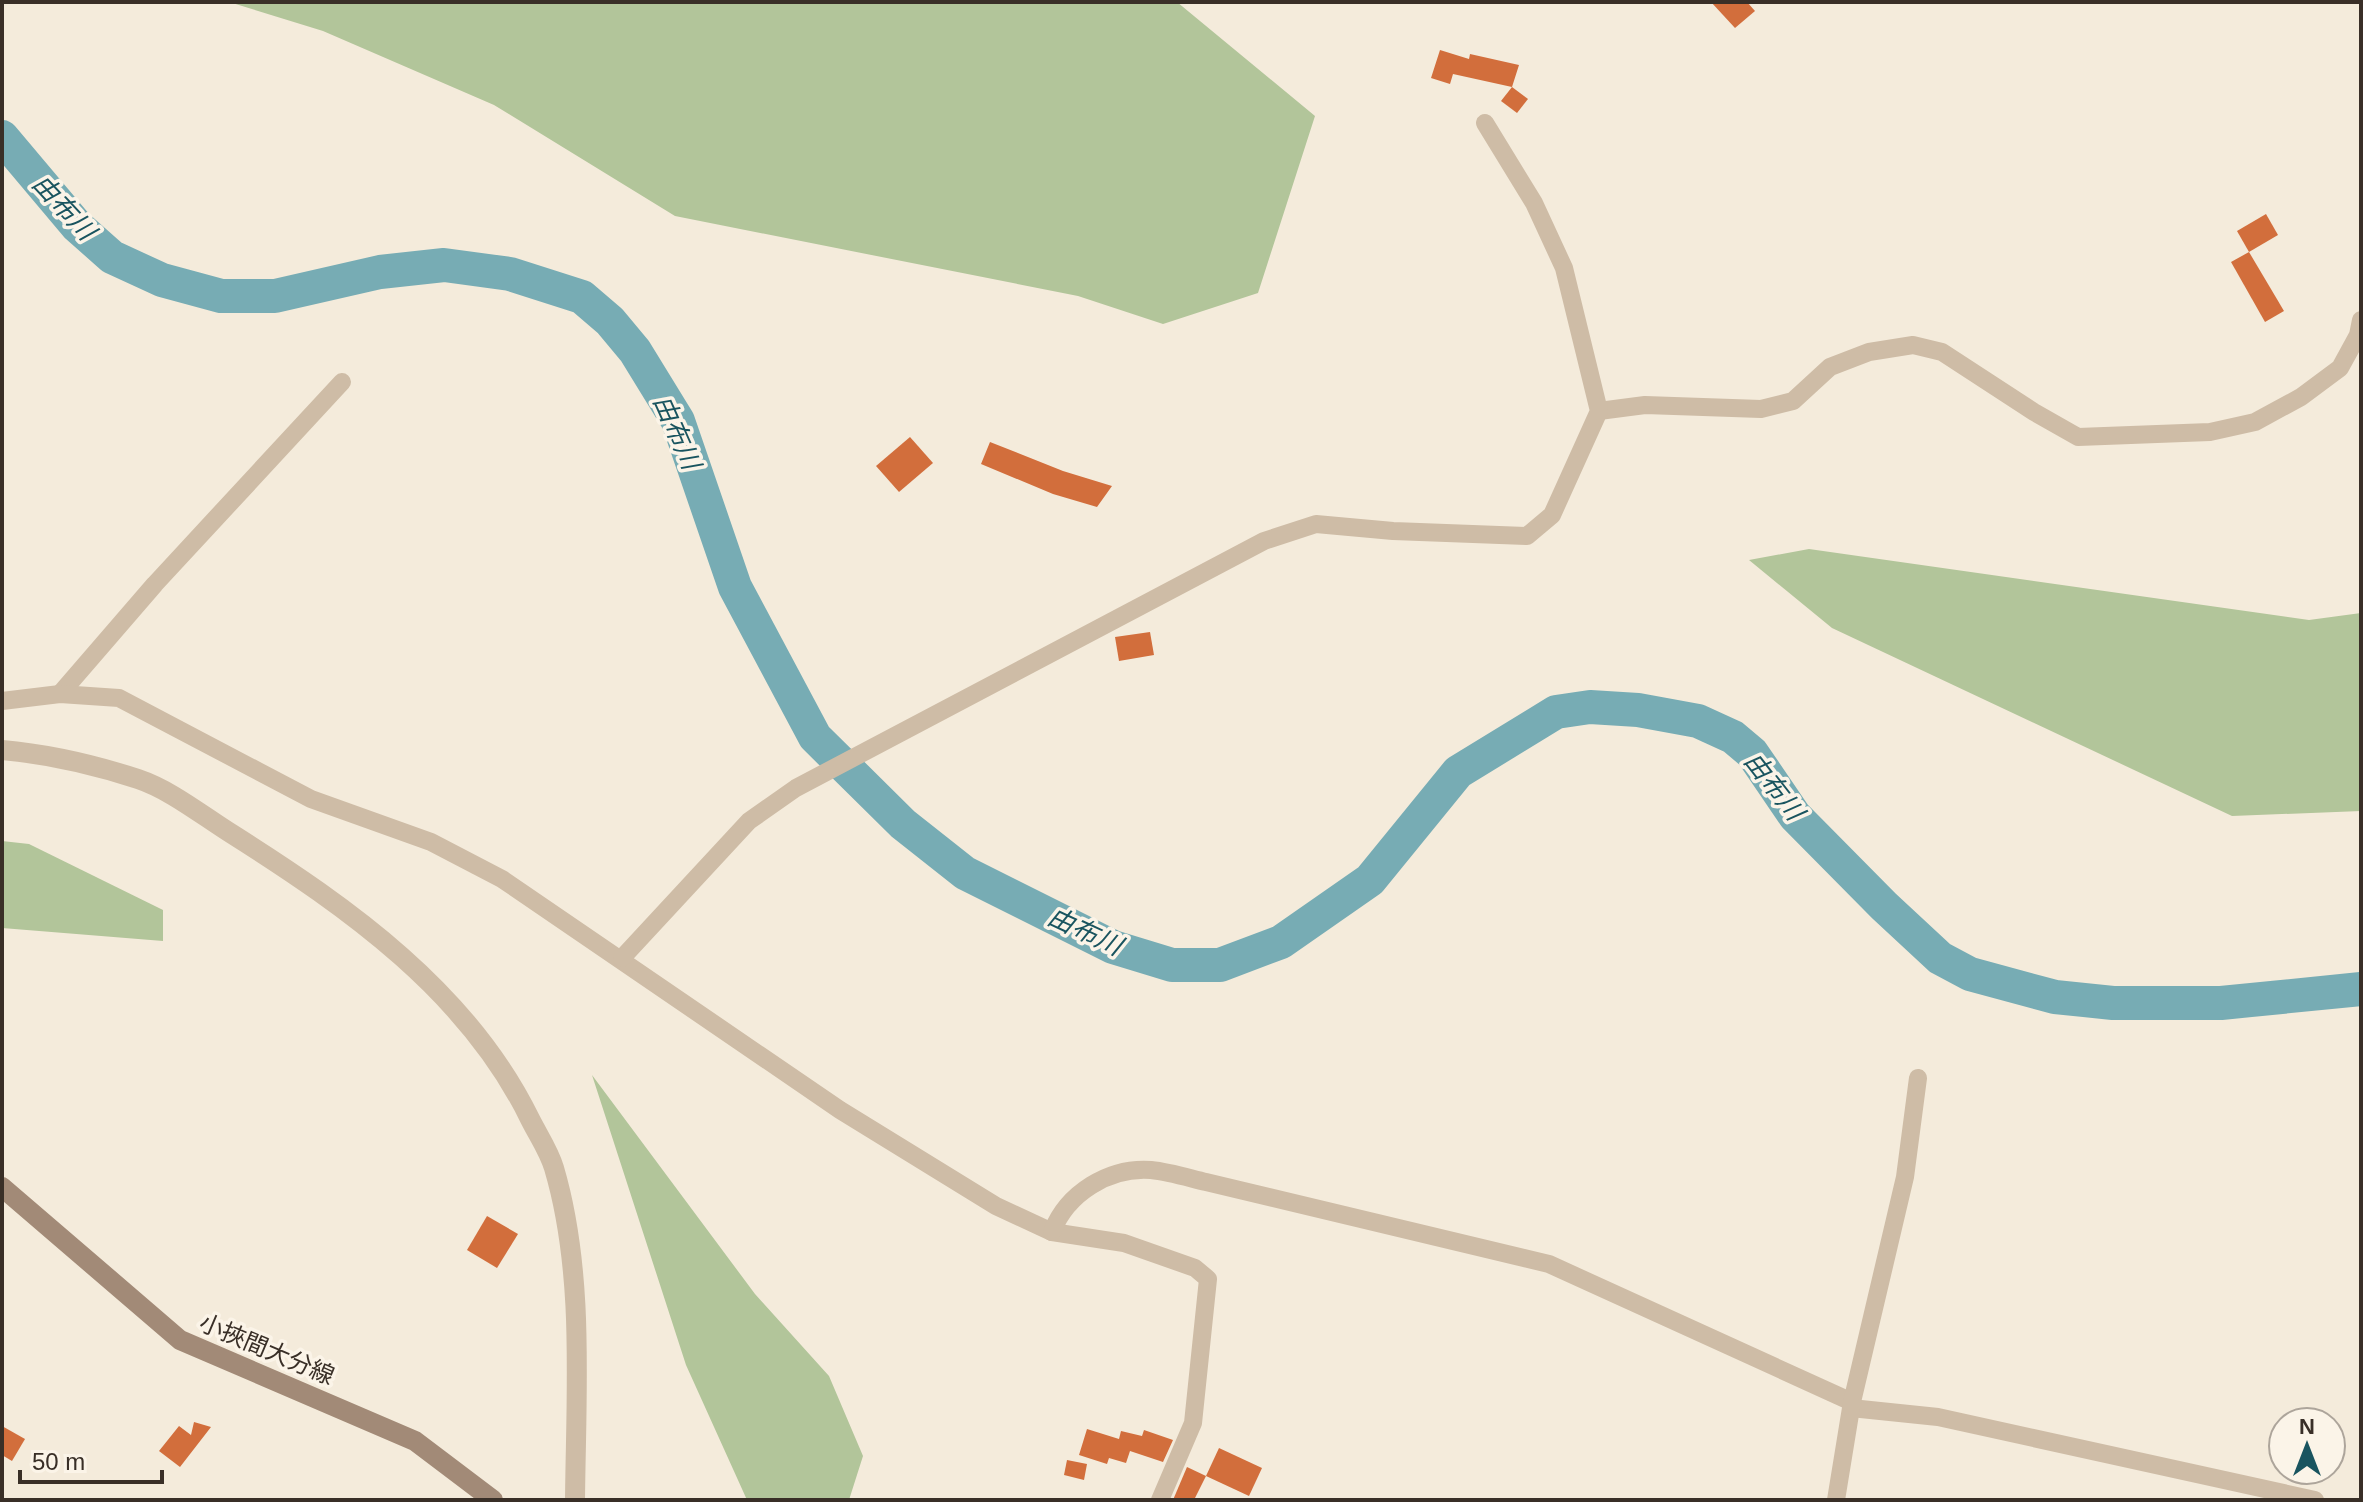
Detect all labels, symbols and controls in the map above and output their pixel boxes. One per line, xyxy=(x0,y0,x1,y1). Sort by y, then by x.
water label: 由布川 xyxy=(26,168,104,248)
water label: 由布川 xyxy=(647,390,708,476)
water label: 由布川 xyxy=(1738,746,1812,828)
water label: 由布川 xyxy=(1043,901,1129,962)
street label: 小挾間大分線 xyxy=(195,1308,339,1390)
north arrow xyxy=(2267,1406,2347,1486)
text: N xyxy=(2299,1414,2315,1439)
scale bar xyxy=(20,1434,162,1484)
text: 50 m xyxy=(32,1448,85,1475)

